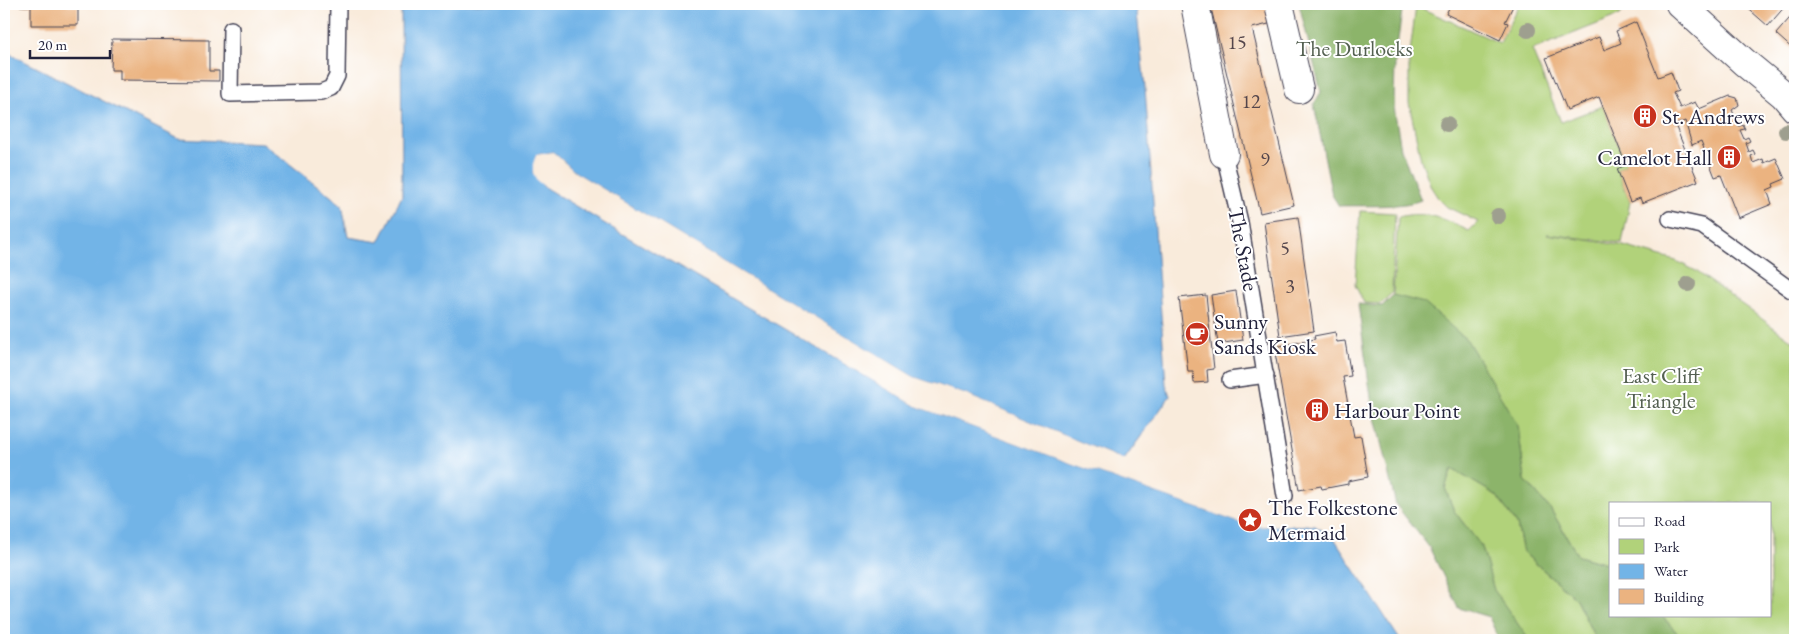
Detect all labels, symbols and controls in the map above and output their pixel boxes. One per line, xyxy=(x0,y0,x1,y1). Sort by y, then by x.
scale bar xyxy=(30,28,110,60)
house number: 15 xyxy=(1227,29,1247,55)
park label: The Durlocks xyxy=(1295,34,1413,63)
text: 20 m xyxy=(38,35,67,54)
house number: 12 xyxy=(1241,88,1261,114)
place label: St. Andrews xyxy=(1662,102,1765,131)
building icon: St. Andrews xyxy=(1632,103,1658,129)
place label: Camelot Hall xyxy=(1597,143,1712,172)
building icon: Camelot Hall xyxy=(1716,144,1742,170)
house number: 9 xyxy=(1260,146,1270,172)
street label: The Stade xyxy=(1221,205,1266,294)
house number: 5 xyxy=(1280,235,1290,261)
house number: 3 xyxy=(1285,273,1295,299)
place label: Sunny Sands Kiosk xyxy=(1214,307,1317,361)
cafe icon: Sunny Sands Kiosk xyxy=(1184,321,1210,347)
park label: East Cliff Triangle xyxy=(1622,361,1702,415)
place label: Harbour Point xyxy=(1334,396,1459,425)
building icon: Harbour Point xyxy=(1304,397,1330,423)
place label: The Folkestone Mermaid xyxy=(1268,493,1398,547)
legend xyxy=(1609,502,1772,616)
place icon: The Folkestone Mermaid xyxy=(1237,507,1263,533)
text: Road xyxy=(1654,511,1686,530)
text: Park xyxy=(1654,537,1681,556)
text: Water xyxy=(1654,561,1688,580)
text: Building xyxy=(1654,587,1704,606)

